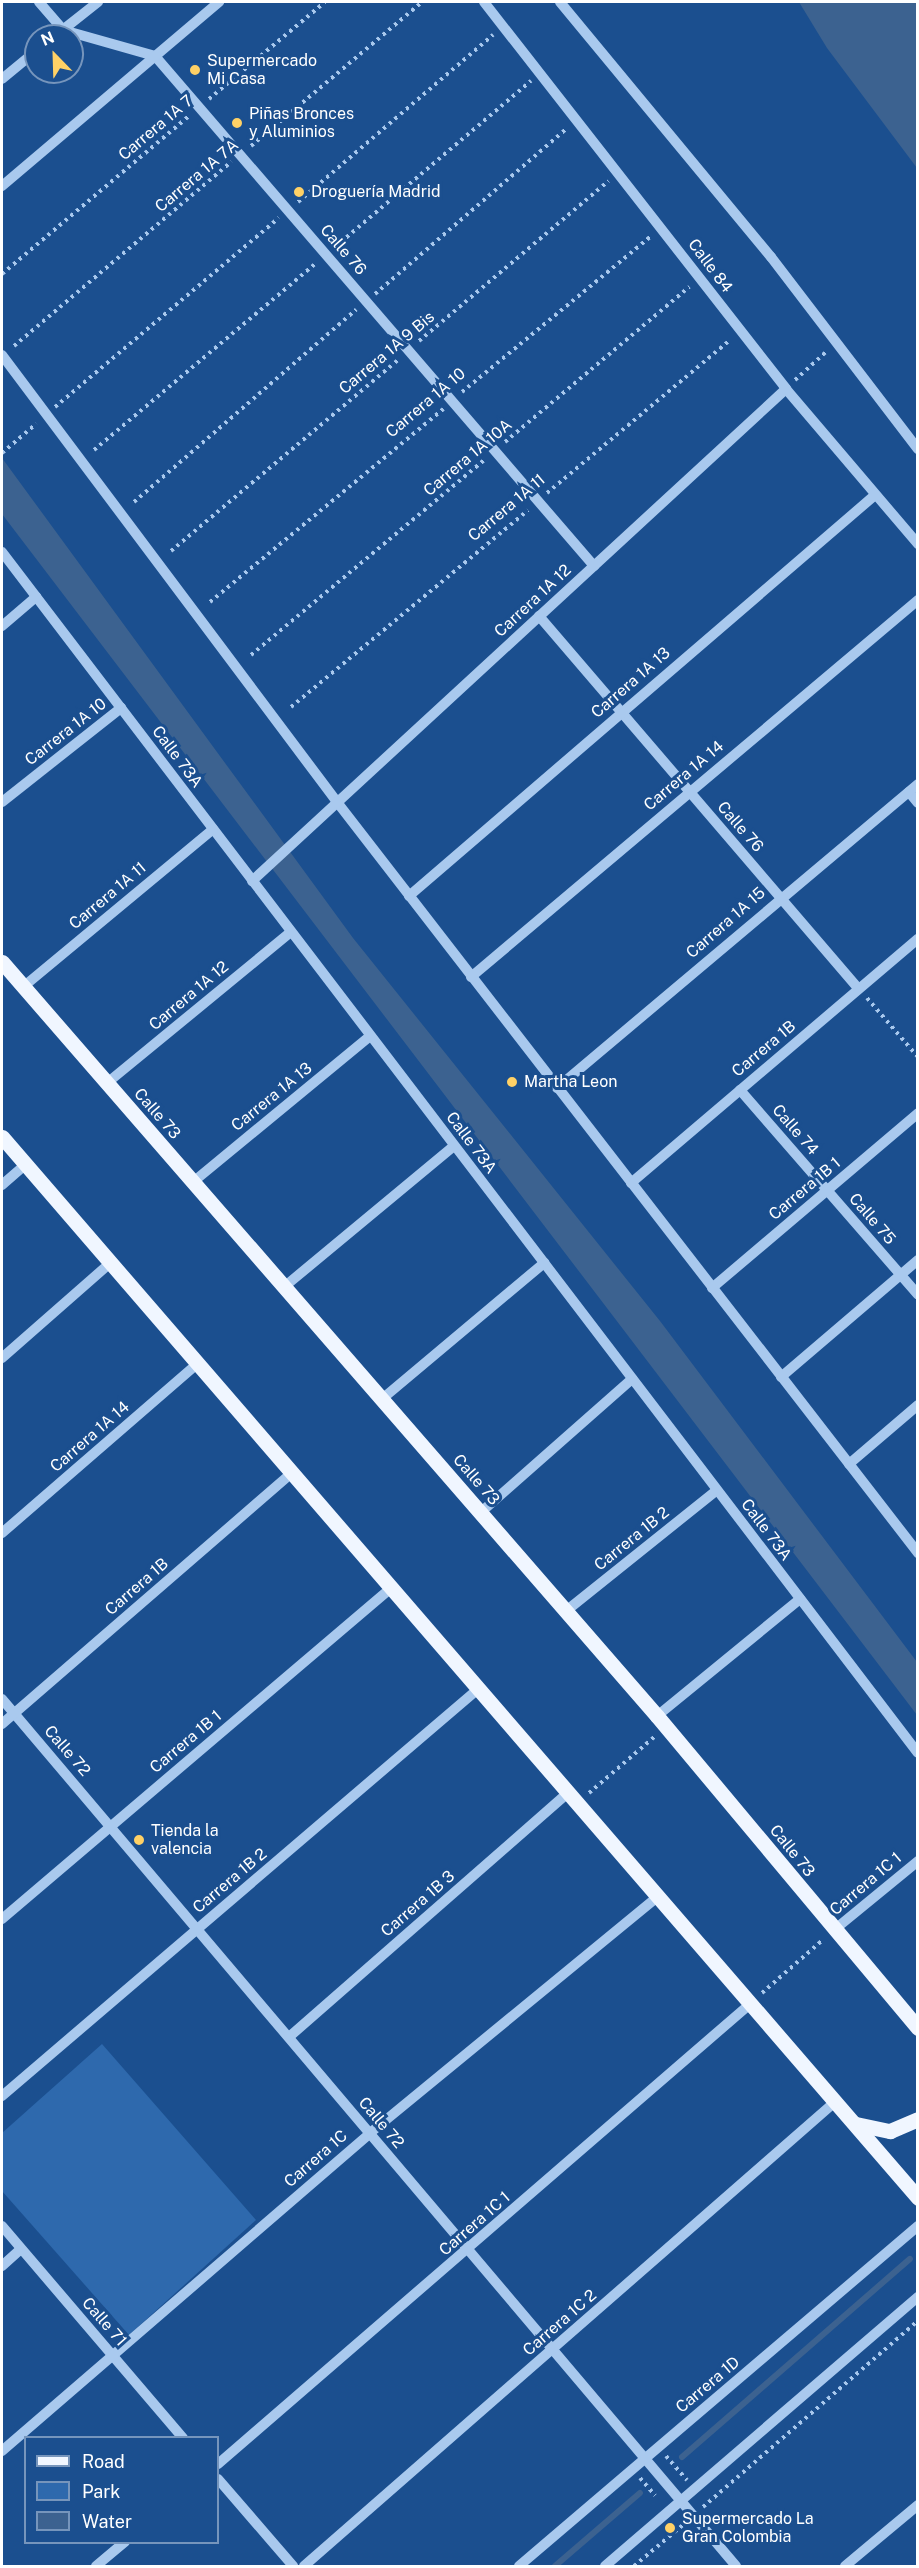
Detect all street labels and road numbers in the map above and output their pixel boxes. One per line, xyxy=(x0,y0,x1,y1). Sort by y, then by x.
street label: Carrera 1A 7 xyxy=(115,91,197,165)
street label: Carrera 1A 7A xyxy=(152,136,242,216)
street label: Calle 76 xyxy=(316,221,370,279)
street label: Calle 84 xyxy=(684,235,736,297)
street label: Carrera 1A 9 Bis xyxy=(336,308,438,398)
street label: Carrera 1A 10 xyxy=(382,364,470,442)
street label: Carrera 1A 10A xyxy=(420,416,516,500)
street label: Carrera 1A 11 xyxy=(465,470,549,546)
street label: Carrera 1A 12 xyxy=(491,561,575,641)
street label: Carrera 1A 13 xyxy=(588,644,674,722)
street label: Carrera 1A 10 xyxy=(21,694,111,770)
street label: Calle 73A xyxy=(148,722,206,792)
street label: Carrera 1A 14 xyxy=(640,737,728,815)
street label: Calle 76 xyxy=(713,798,767,856)
street label: Carrera 1A 11 xyxy=(66,858,150,934)
street label: Carrera 1A 15 xyxy=(683,883,769,963)
street label: Carrera 1A 12 xyxy=(145,957,233,1035)
street label: Carrera 1B xyxy=(728,1017,800,1081)
street label: Carrera 1A 13 xyxy=(228,1059,316,1135)
street label: Calle 73 xyxy=(130,1085,184,1143)
street label: Calle 74 xyxy=(768,1101,822,1159)
street label: Calle 73A xyxy=(442,1108,500,1178)
street label: Carrera 1B 1 xyxy=(765,1154,845,1224)
street label: Calle 75 xyxy=(845,1189,899,1249)
street label: Carrera 1A 14 xyxy=(47,1398,133,1476)
street label: Calle 73 xyxy=(449,1451,503,1509)
street label: Calle 73A xyxy=(737,1495,795,1565)
street label: Carrera 1B 2 xyxy=(591,1503,673,1575)
street label: Carrera 1B xyxy=(102,1554,172,1620)
street label: Carrera 1B 1 xyxy=(146,1707,226,1777)
street label: Calle 72 xyxy=(40,1722,94,1780)
street label: Calle 73 xyxy=(765,1821,819,1881)
street label: Carrera 1B 2 xyxy=(189,1845,271,1917)
street label: Carrera 1C 1 xyxy=(826,1848,906,1920)
street label: Carrera 1B 3 xyxy=(377,1867,459,1941)
street label: Calle 72 xyxy=(354,2093,408,2153)
street label: Carrera 1C xyxy=(280,2126,352,2192)
street label: Carrera 1C 1 xyxy=(436,2188,514,2260)
street label: Carrera 1C 2 xyxy=(519,2286,601,2360)
street label: Calle 71 xyxy=(78,2294,130,2350)
street label: Carrera 1D xyxy=(672,2353,744,2417)

